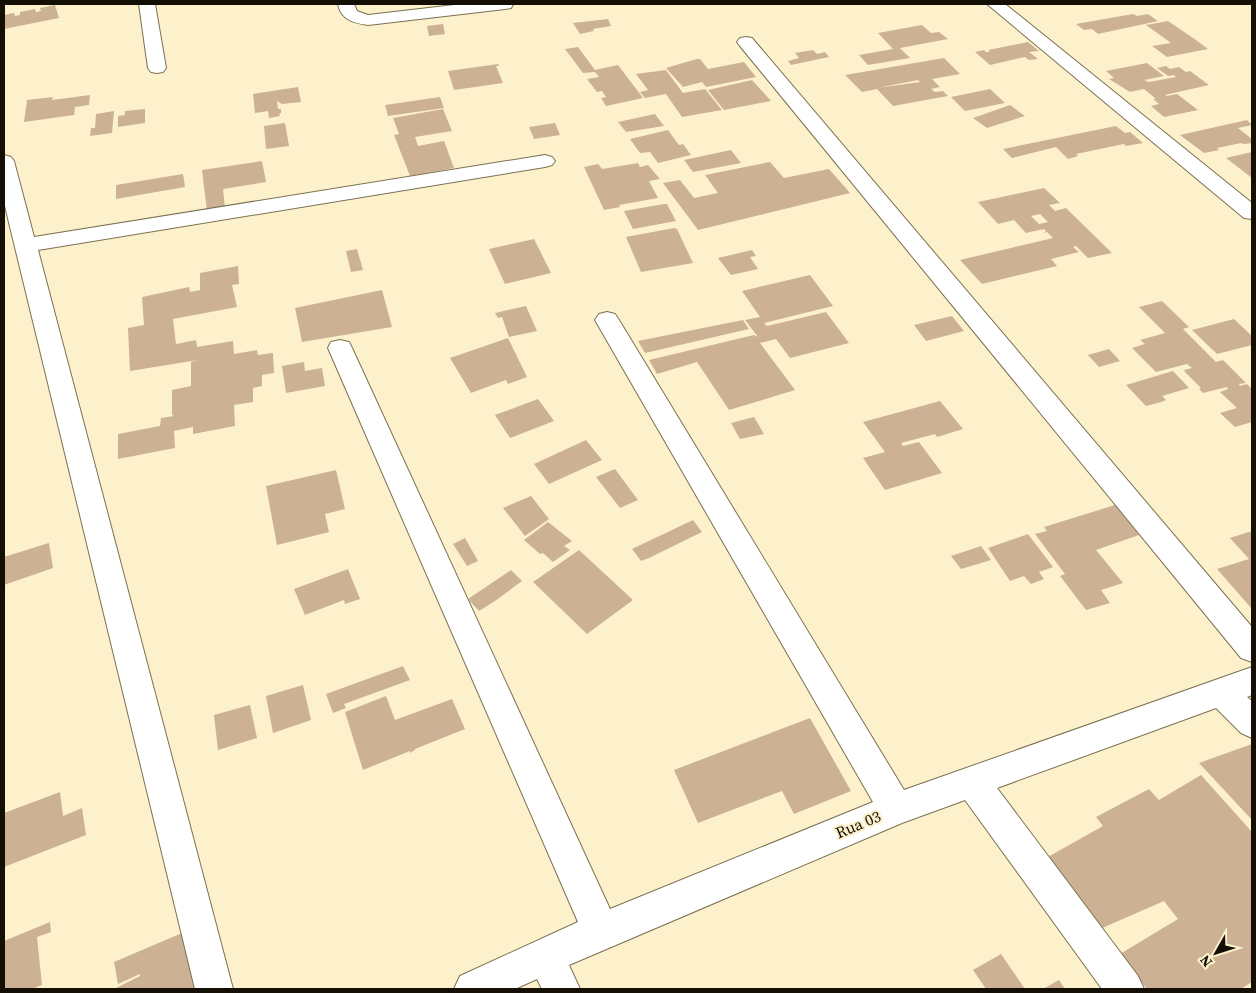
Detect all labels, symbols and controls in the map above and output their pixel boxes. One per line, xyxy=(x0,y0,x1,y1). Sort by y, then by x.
street label: Rua 03 xyxy=(832,805,884,843)
north arrow xyxy=(1191,928,1241,978)
text: N xyxy=(1195,951,1217,971)

